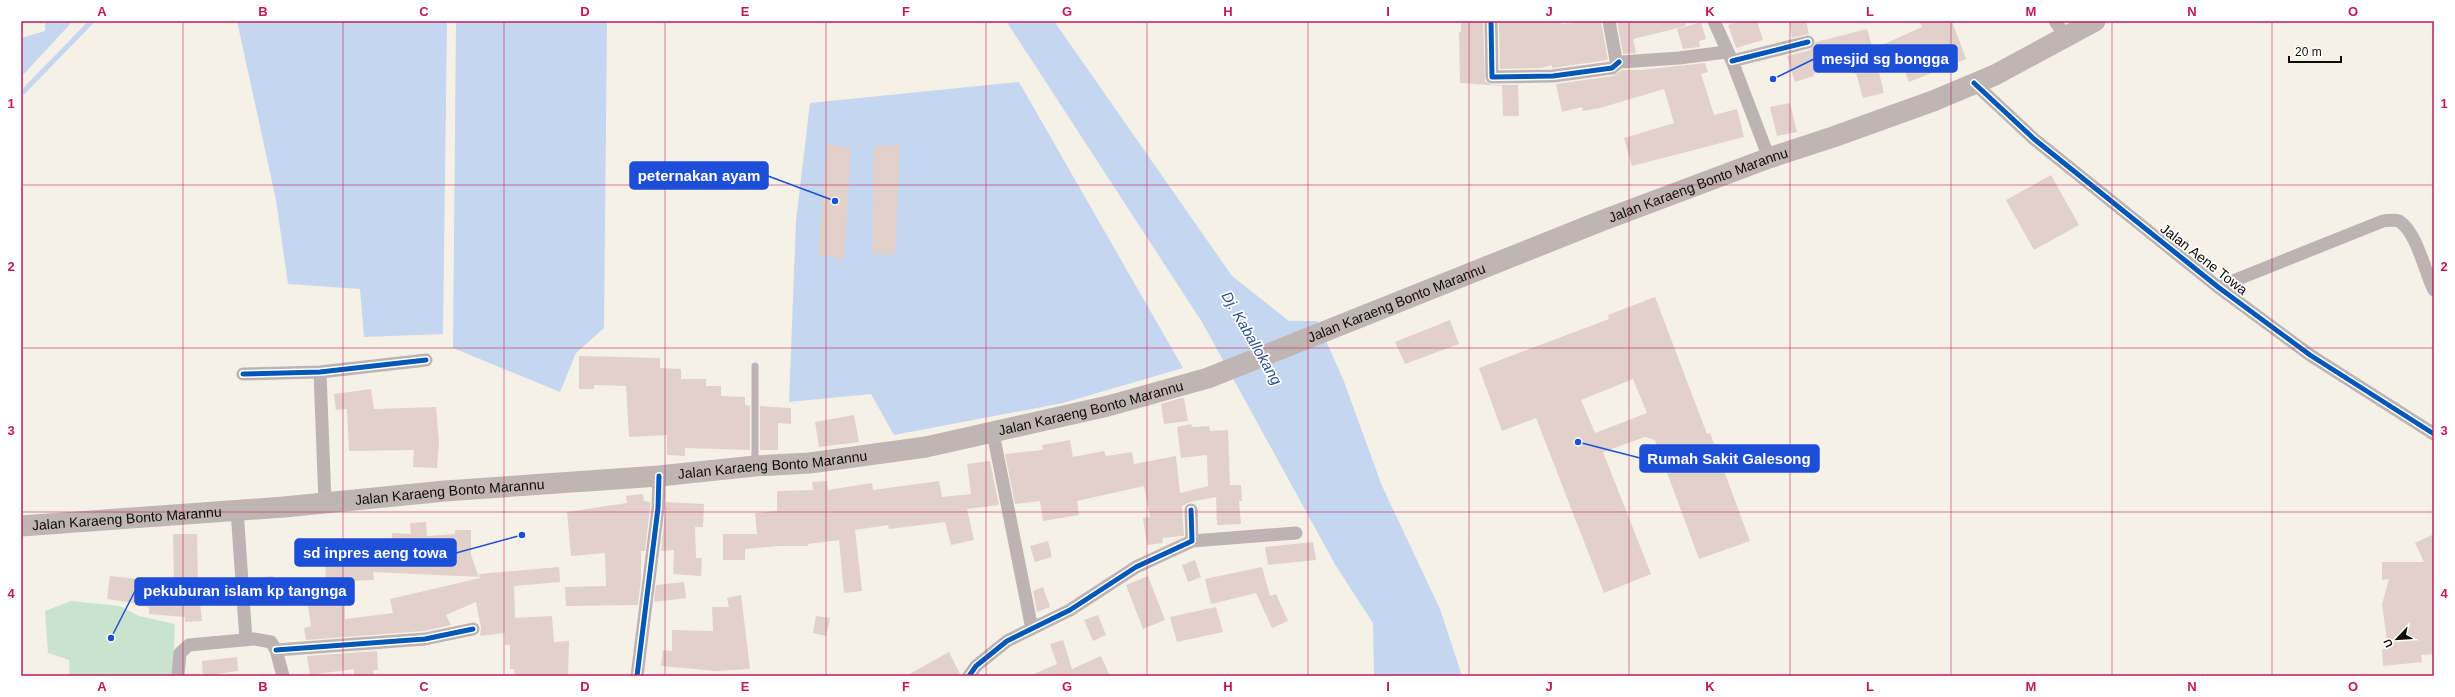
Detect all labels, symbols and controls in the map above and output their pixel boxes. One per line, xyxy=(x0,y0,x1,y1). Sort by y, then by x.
text: A xyxy=(97,4,107,19)
text: B xyxy=(258,4,268,19)
text: C xyxy=(419,4,429,19)
text: D xyxy=(580,4,590,19)
text: E xyxy=(741,4,750,19)
text: F xyxy=(902,4,910,19)
text: G xyxy=(1062,4,1072,19)
text: H xyxy=(1223,4,1233,19)
text: I xyxy=(1386,4,1390,19)
text: J xyxy=(1545,4,1553,19)
text: K xyxy=(1705,4,1715,19)
text: L xyxy=(1866,4,1874,19)
text: M xyxy=(2026,4,2036,19)
text: N xyxy=(2187,4,2197,19)
text: O xyxy=(2348,4,2358,19)
scale bar xyxy=(2289,38,2341,64)
callout: mesjid sg bongga xyxy=(1814,45,1957,72)
text: 20 m xyxy=(2295,45,2322,59)
text: mesjid sg bongga xyxy=(1821,50,1949,67)
text: 1 xyxy=(7,96,15,111)
text: 1 xyxy=(2440,96,2448,111)
street label: Jalan Karaeng Bonto Marannu xyxy=(1606,144,1790,225)
callout: peternakan ayam xyxy=(630,162,768,189)
text: peternakan ayam xyxy=(638,167,760,184)
street label: Jalan Aene Towa xyxy=(2157,220,2251,298)
text: 2 xyxy=(7,259,15,274)
text: 2 xyxy=(2440,259,2448,274)
street label: Jalan Karaeng Bonto Marannu xyxy=(1305,260,1488,345)
water label: Dj. Kaballokang xyxy=(1218,288,1286,388)
street label: Jalan Karaeng Bonto Marannu xyxy=(997,377,1185,438)
text: 3 xyxy=(7,423,15,438)
text: 3 xyxy=(2440,423,2448,438)
callout: Rumah Sakit Galesong xyxy=(1640,445,1819,472)
street label: Jalan Karaeng Bonto Marannu xyxy=(677,447,868,482)
text: Rumah Sakit Galesong xyxy=(1647,450,1811,467)
street label: Jalan Karaeng Bonto Marannu xyxy=(354,476,545,508)
street label: Jalan Karaeng Bonto Marannu xyxy=(31,504,222,533)
callout: sd inpres aeng towa xyxy=(295,539,456,566)
text: sd inpres aeng towa xyxy=(303,544,448,561)
callout: pekuburan islam kp tangnga xyxy=(135,578,354,605)
text: pekuburan islam kp tangnga xyxy=(143,582,347,599)
text: 4 xyxy=(7,586,15,601)
text: 4 xyxy=(2440,586,2448,601)
north arrow xyxy=(2377,619,2417,659)
text: U xyxy=(2381,637,2395,649)
text: A xyxy=(97,679,107,694)
text: B xyxy=(258,679,268,694)
text: C xyxy=(419,679,429,694)
text: D xyxy=(580,679,590,694)
text: E xyxy=(741,679,750,694)
text: F xyxy=(902,679,910,694)
text: G xyxy=(1062,679,1072,694)
text: H xyxy=(1223,679,1233,694)
text: I xyxy=(1386,679,1390,694)
text: J xyxy=(1545,679,1553,694)
text: K xyxy=(1705,679,1715,694)
text: L xyxy=(1866,679,1874,694)
text: M xyxy=(2026,679,2036,694)
text: N xyxy=(2187,679,2197,694)
text: O xyxy=(2348,679,2358,694)

